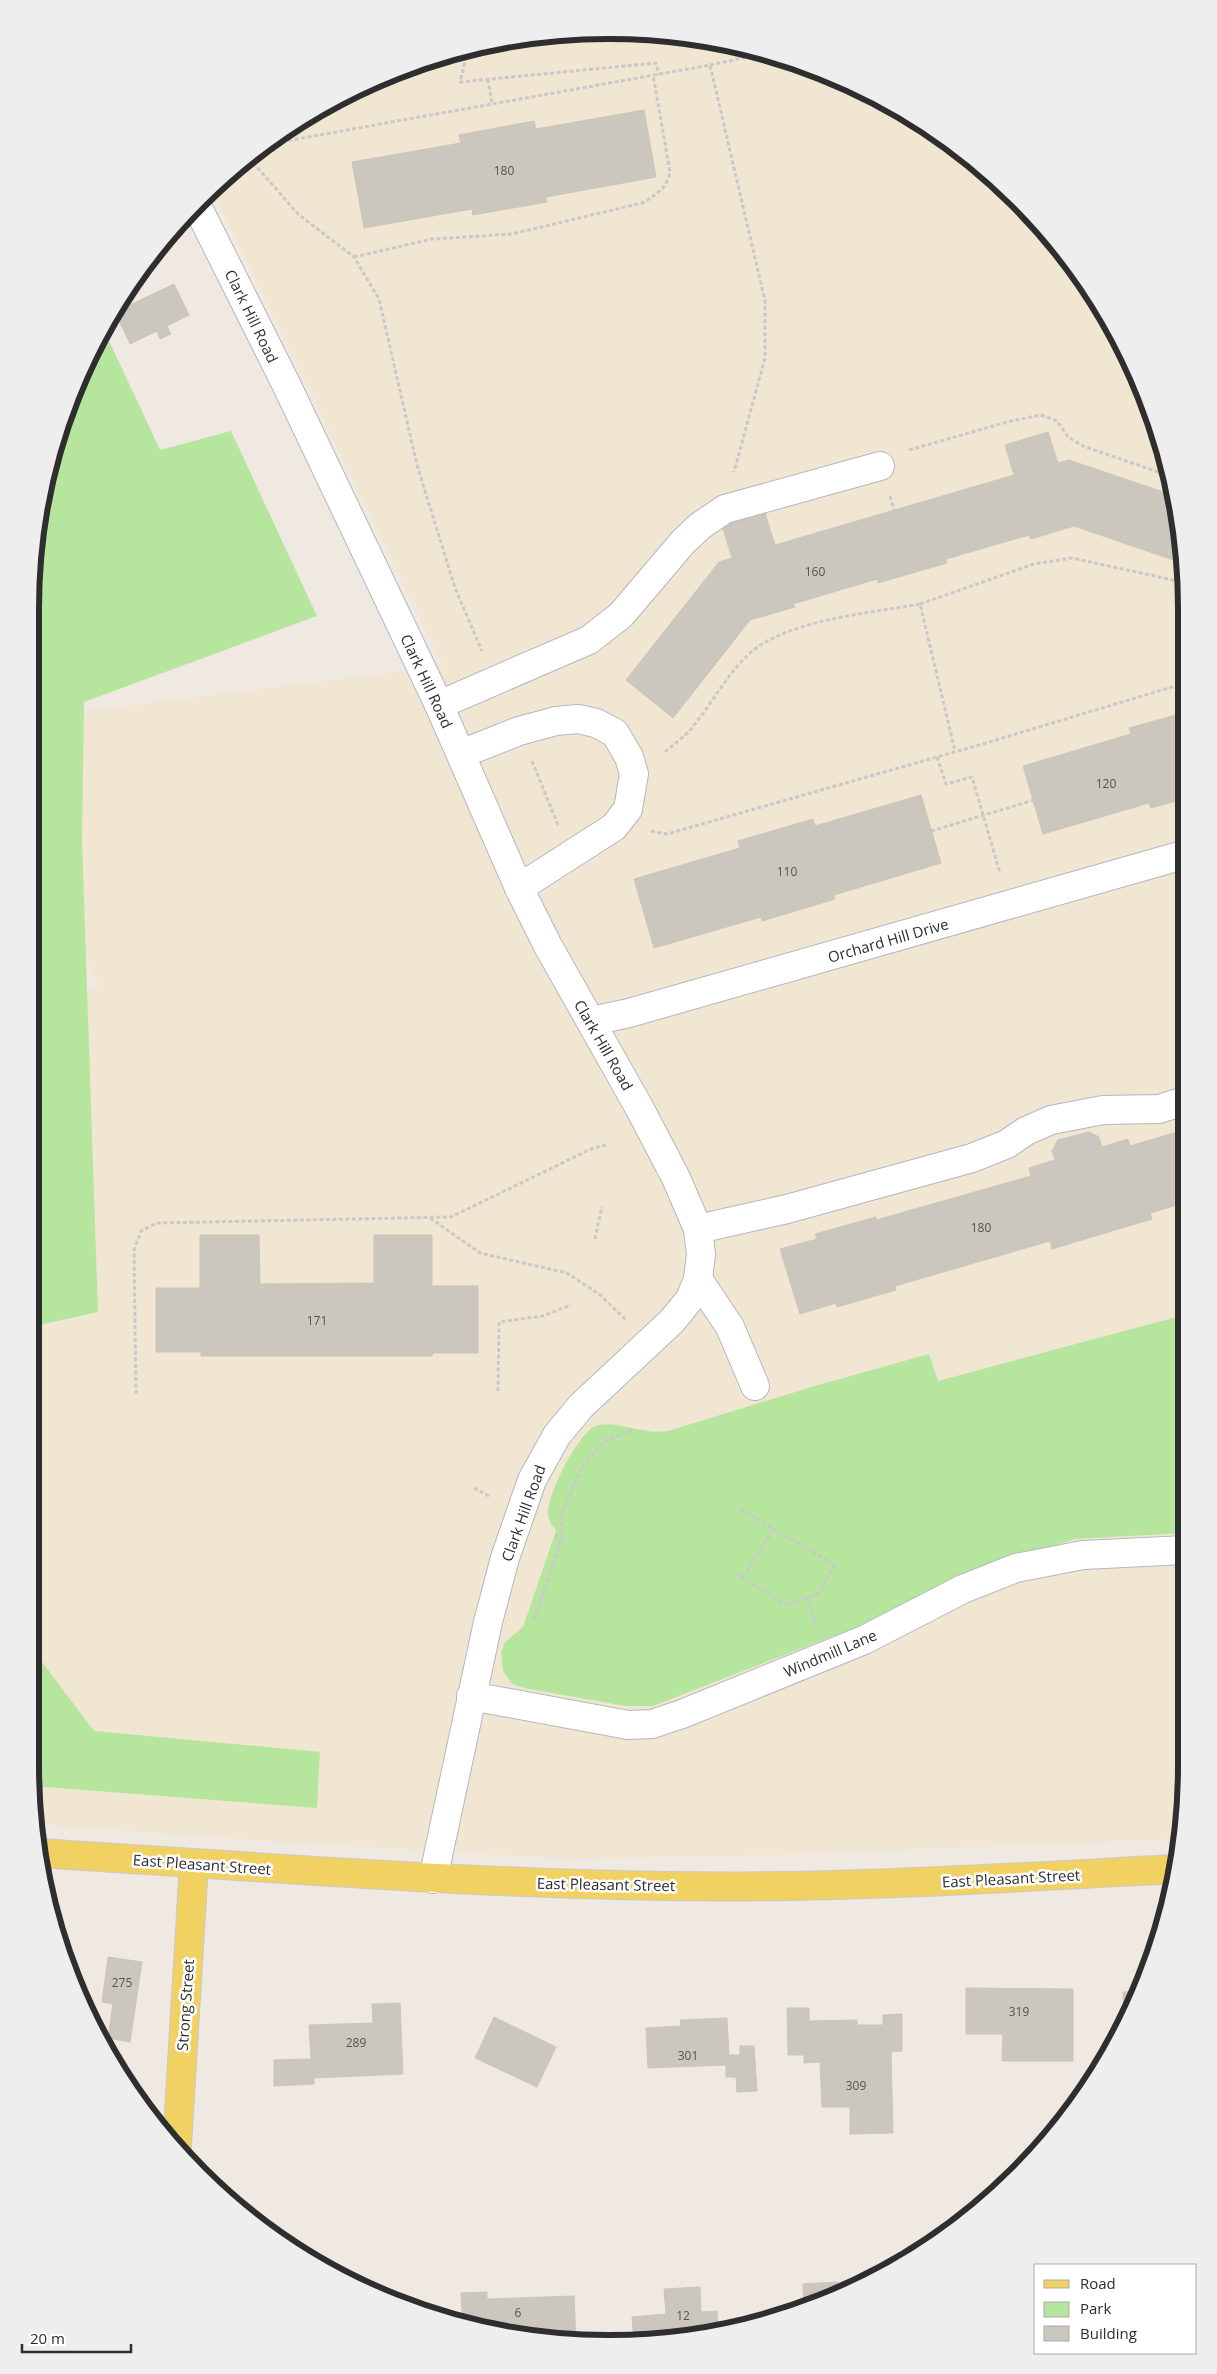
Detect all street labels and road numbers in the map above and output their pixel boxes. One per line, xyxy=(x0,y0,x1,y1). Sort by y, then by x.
street label: Clark Hill Road xyxy=(221,266,283,366)
street label: Clark Hill Road xyxy=(396,631,458,731)
street label: Orchard Hill Drive xyxy=(825,913,951,967)
street label: Clark Hill Road xyxy=(570,996,638,1094)
street label: Clark Hill Road xyxy=(496,1462,550,1564)
street label: Windmill Lane xyxy=(781,1624,879,1682)
street label: East Pleasant Street xyxy=(132,1849,272,1879)
street label: East Pleasant Street xyxy=(941,1864,1081,1892)
street label: East Pleasant Street xyxy=(537,1873,675,1895)
street label: Strong Street xyxy=(172,1958,198,2052)

